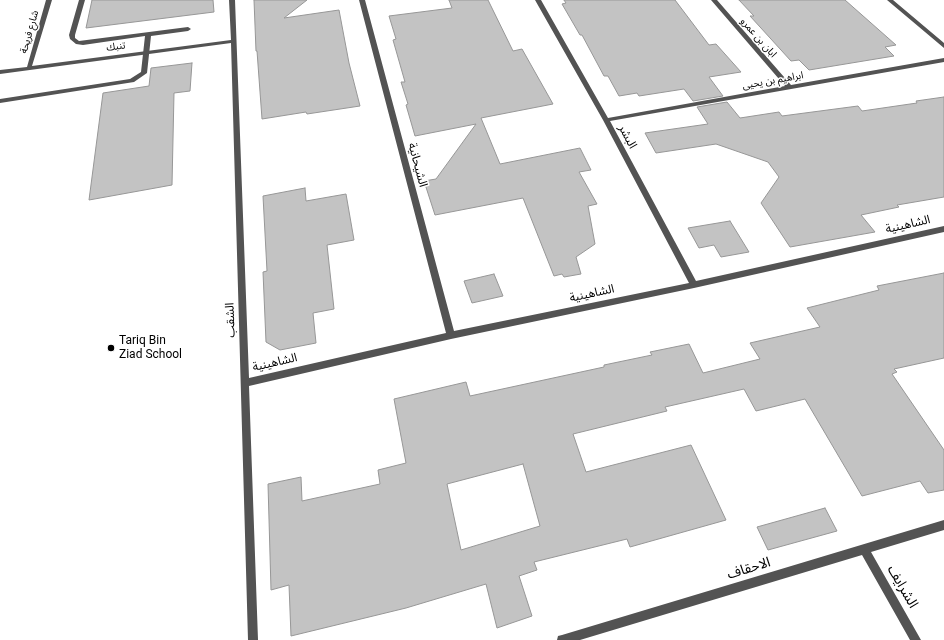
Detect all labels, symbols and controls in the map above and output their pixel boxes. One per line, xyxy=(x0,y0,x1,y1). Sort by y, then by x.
street label: شارع فريحة xyxy=(18,9,42,55)
street label: ابان بن عمرو xyxy=(737,16,779,60)
street label: تنبك xyxy=(106,40,126,54)
street label: ابراهيم بن يحيى xyxy=(742,70,804,92)
street label: البشر xyxy=(615,123,639,151)
street label: الشيحانية xyxy=(404,141,430,189)
street label: الشاهينية xyxy=(884,213,932,237)
street label: الشاهينية xyxy=(568,282,616,306)
street label: الشقب xyxy=(223,302,239,338)
place label: Tariq Bin Ziad School xyxy=(119,334,182,362)
marker: Tariq Bin Ziad School xyxy=(106,343,116,353)
street label: الشاهينية xyxy=(251,351,299,375)
street label: الاحقاف xyxy=(725,554,773,584)
street label: الشرايف xyxy=(883,562,921,612)

